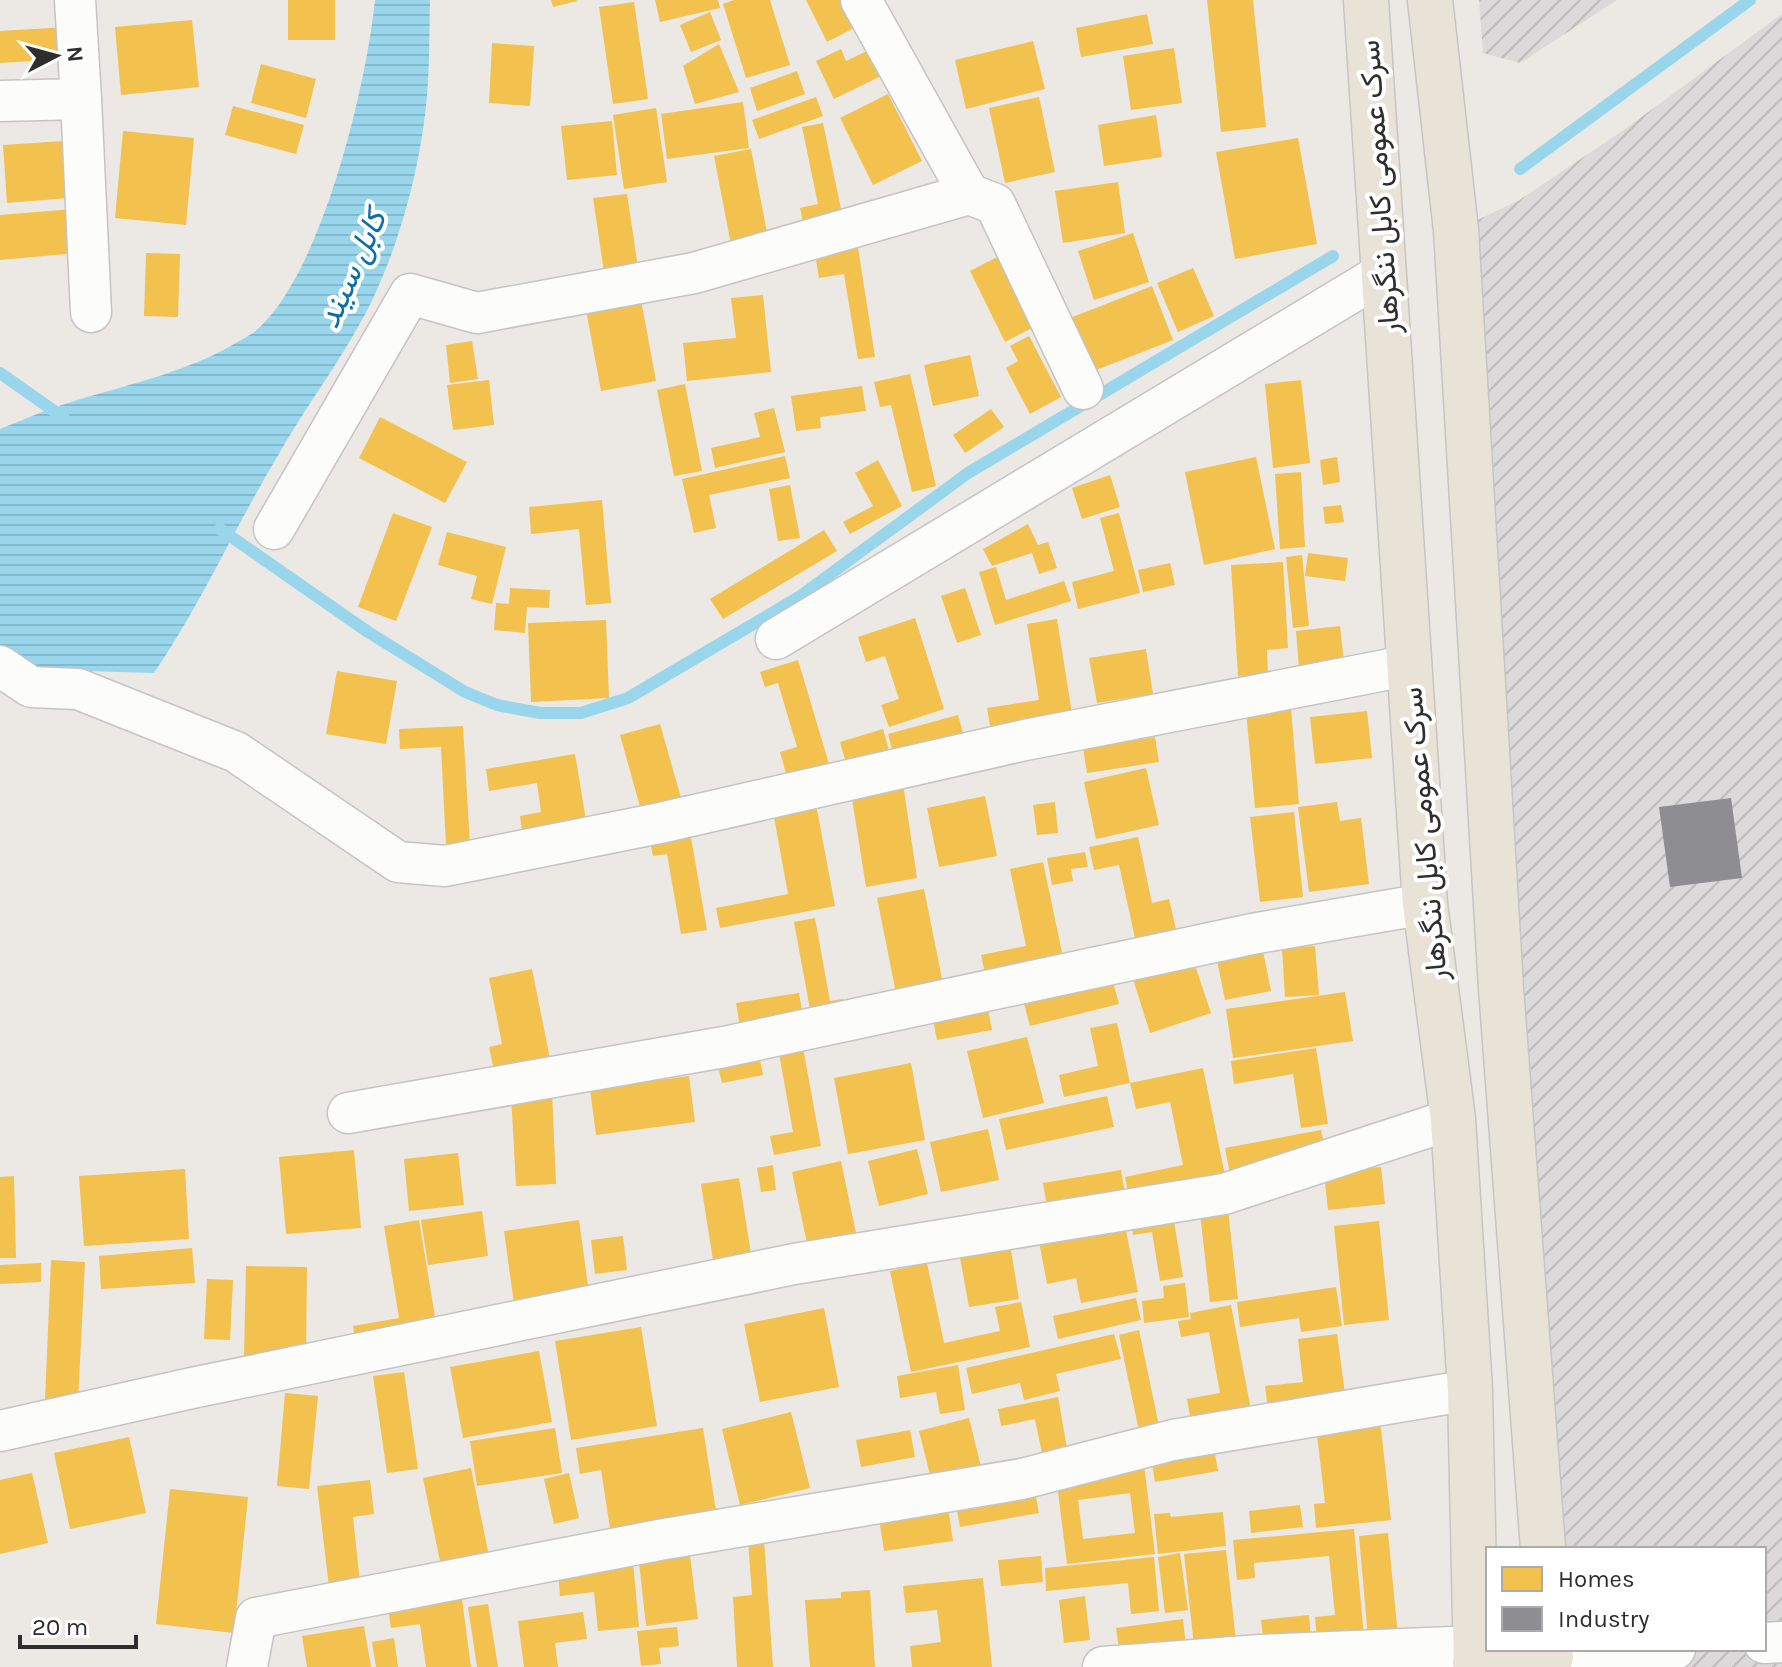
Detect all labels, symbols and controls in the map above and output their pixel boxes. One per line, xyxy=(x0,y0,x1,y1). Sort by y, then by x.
north arrow xyxy=(16,16,96,96)
street label: سرک عمومی کابل ننگرهار xyxy=(1351,39,1407,336)
text: N xyxy=(61,45,89,63)
water label: کابل سيند xyxy=(310,200,396,334)
street label: سرک عمومی کابل ننگرهار xyxy=(1393,686,1455,983)
legend xyxy=(1486,1547,1766,1651)
text: Homes xyxy=(1558,1565,1635,1593)
scale bar xyxy=(20,1599,136,1649)
text: Industry xyxy=(1558,1605,1649,1633)
text: 20 m xyxy=(32,1613,88,1641)

